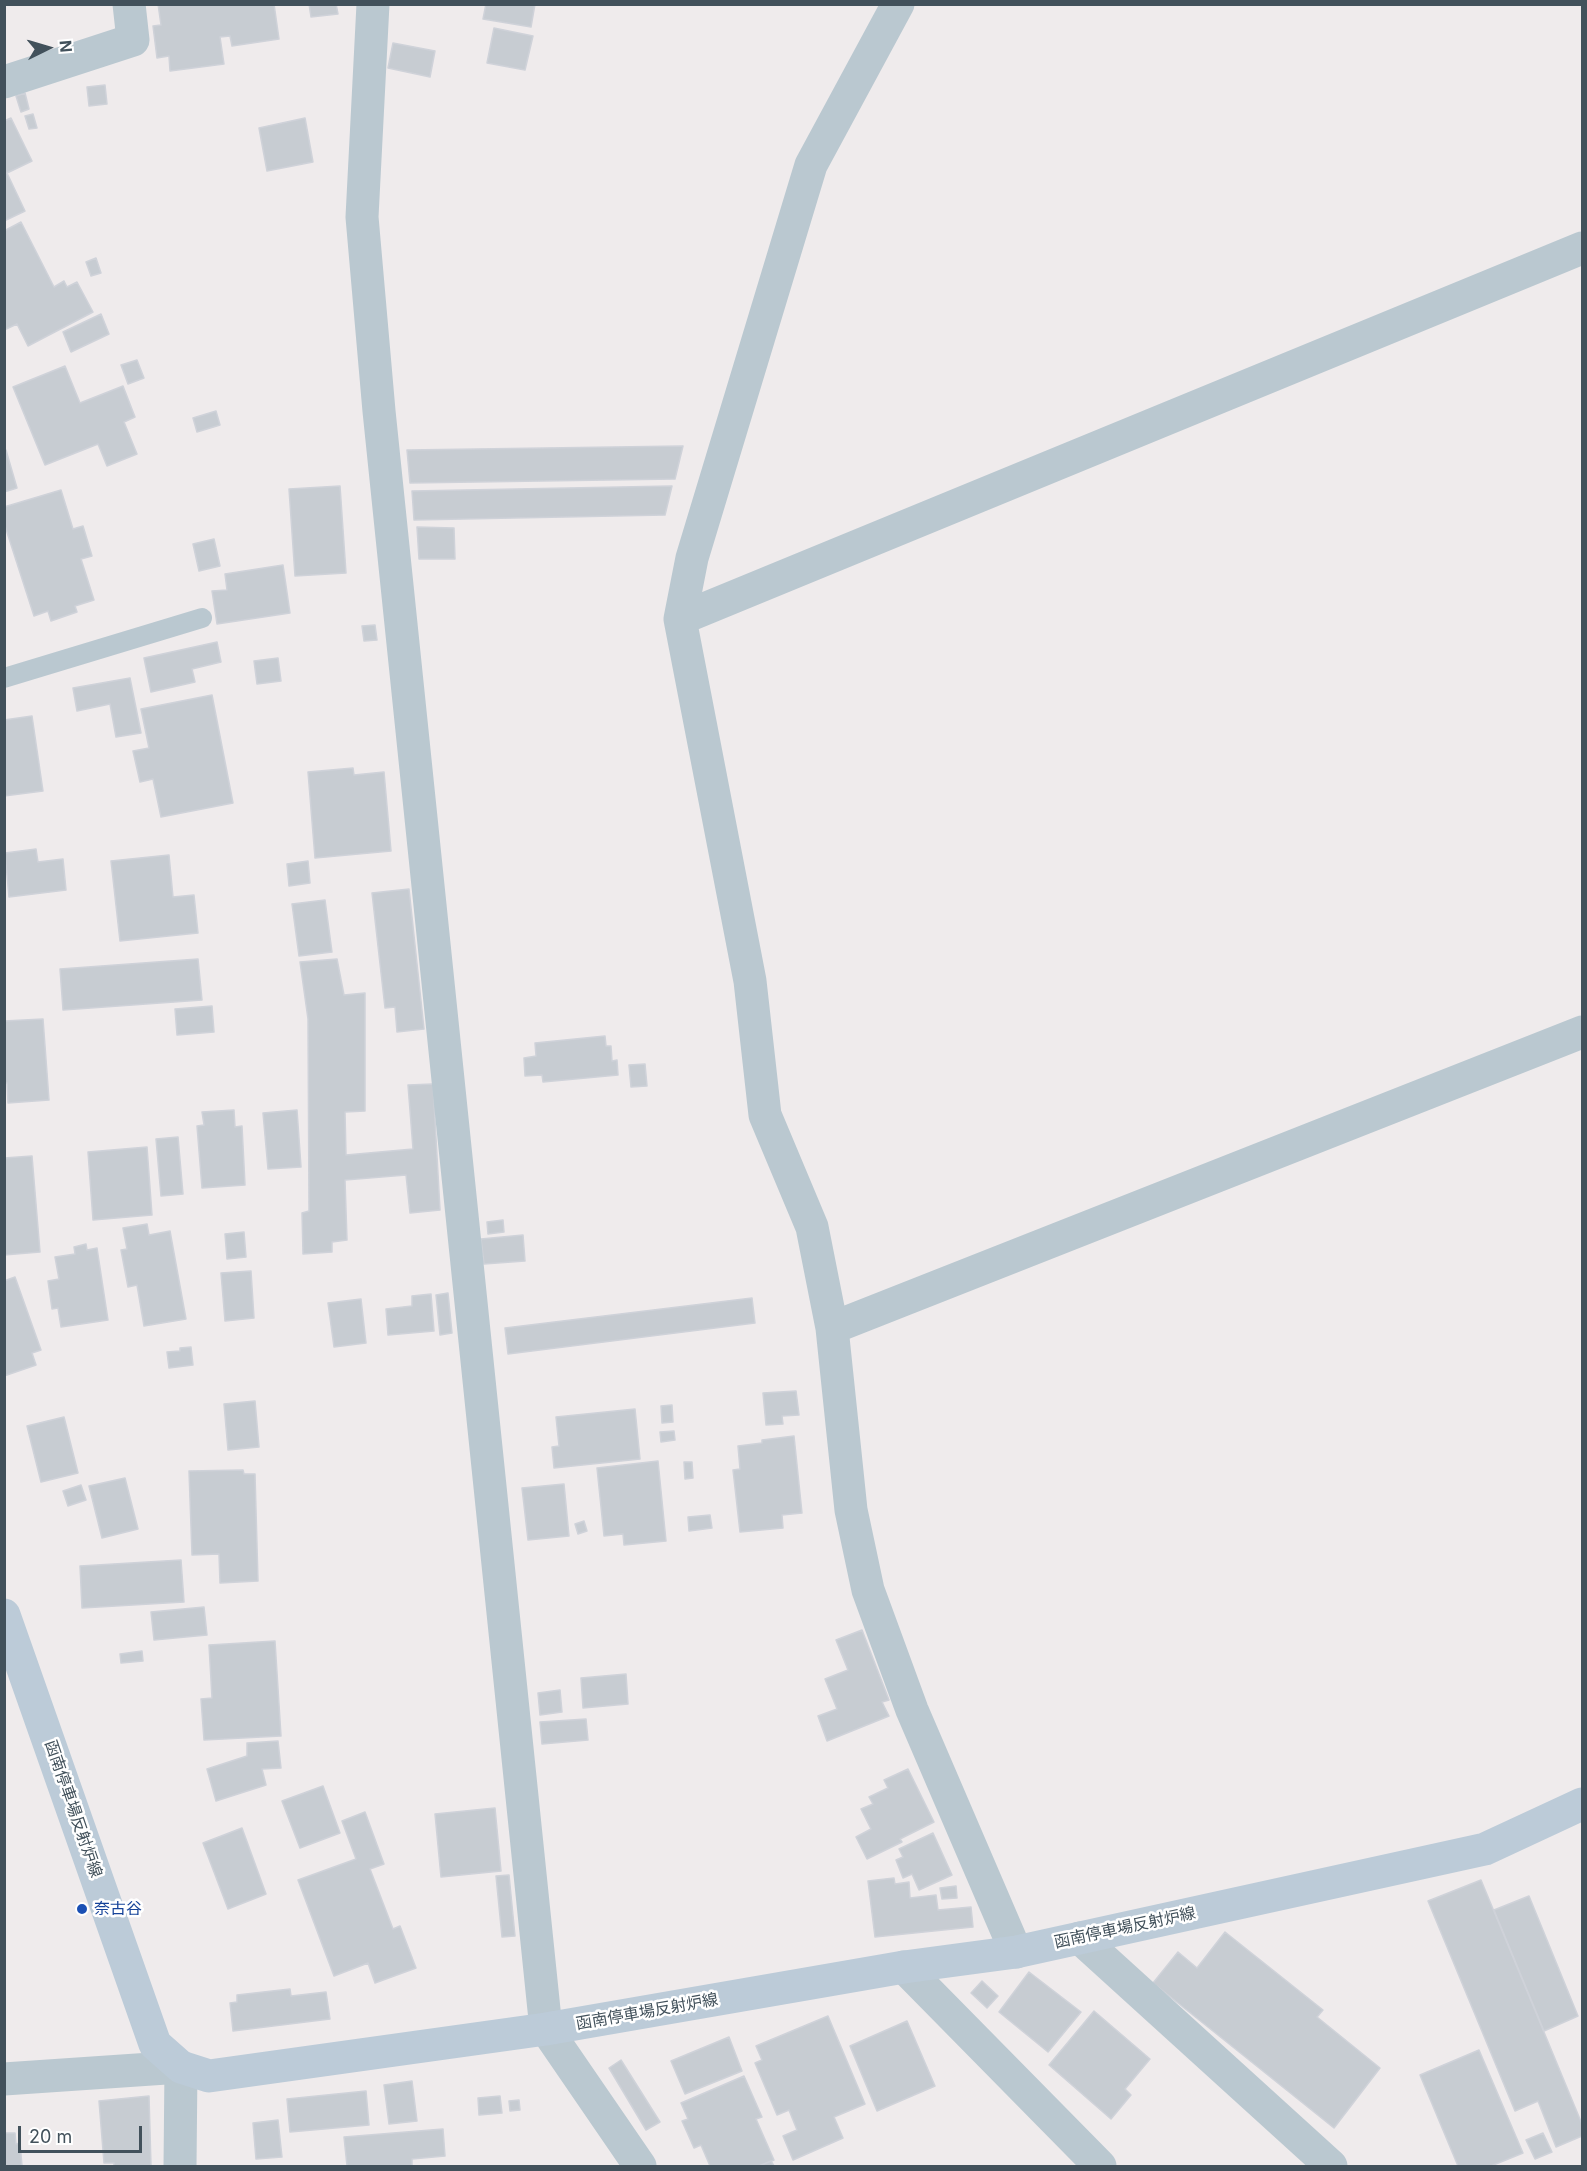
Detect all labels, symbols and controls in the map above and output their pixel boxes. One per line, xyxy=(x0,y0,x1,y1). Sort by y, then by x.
north arrow xyxy=(18,18,78,78)
text: N xyxy=(55,39,76,53)
street label: 函南停車場反射炉線 xyxy=(40,1738,106,1880)
place label: 奈古谷 xyxy=(94,1899,142,1919)
marker: 奈古谷 xyxy=(75,1902,89,1916)
street label: 函南停車場反射炉線 xyxy=(1053,1904,1197,1952)
street label: 函南停車場反射炉線 xyxy=(574,1990,720,2034)
scale bar xyxy=(21,2114,146,2152)
text: 20 m xyxy=(29,2126,72,2147)

